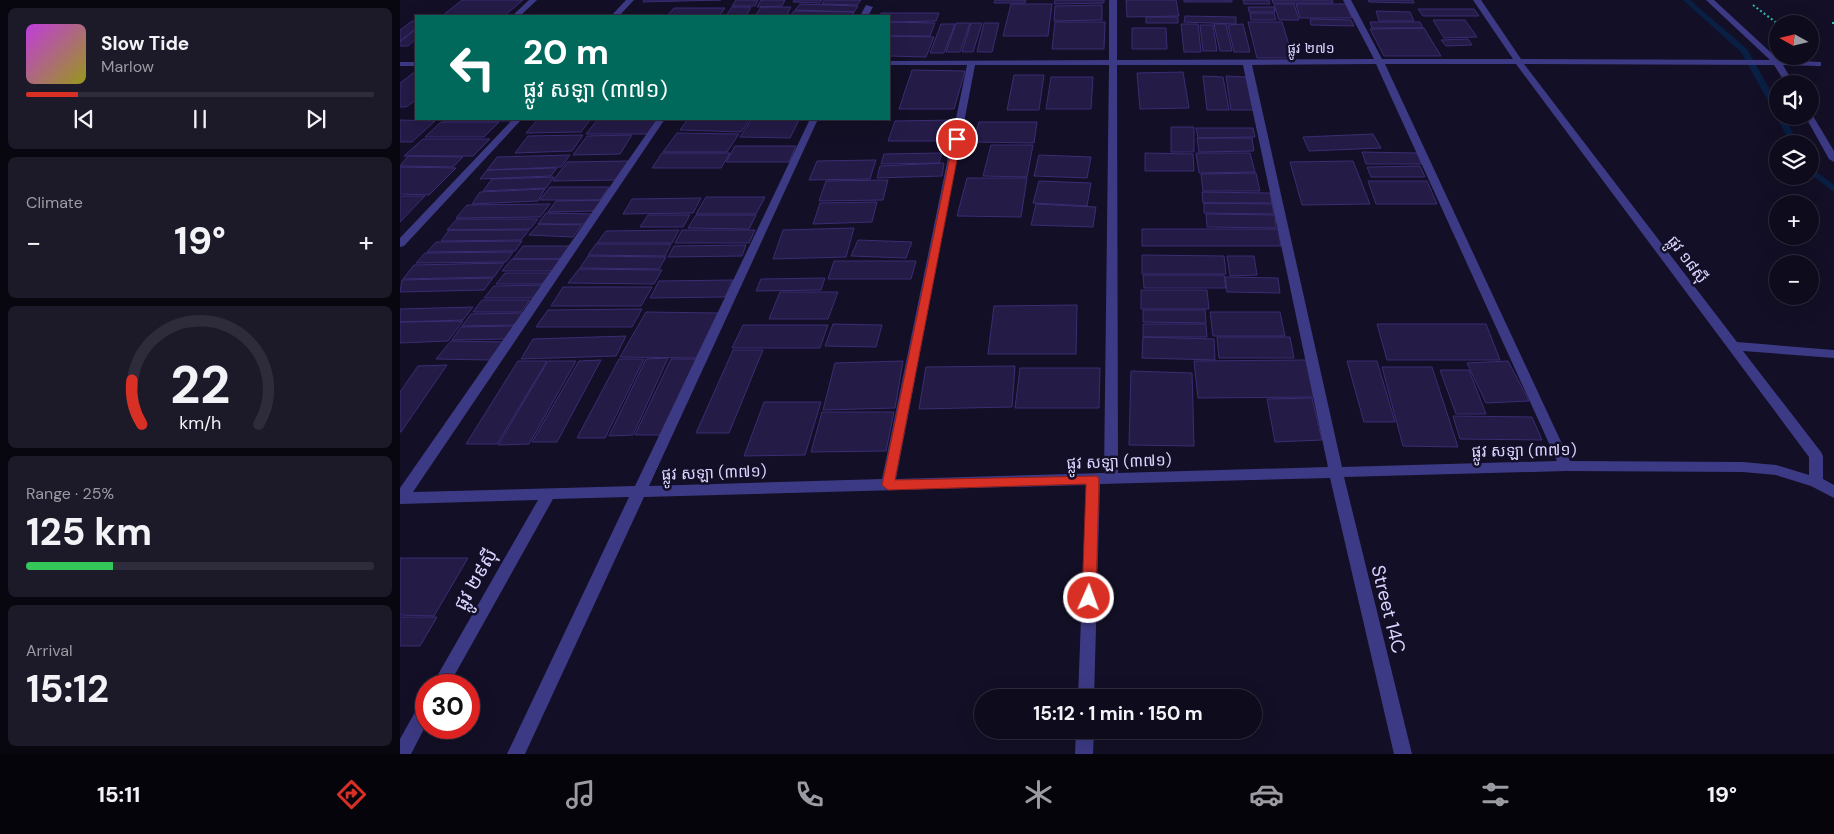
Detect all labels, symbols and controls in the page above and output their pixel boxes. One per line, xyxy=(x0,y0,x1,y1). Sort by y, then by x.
north arrow xyxy=(1769,15,1819,65)
map controls xyxy=(1769,15,1819,305)
text: 20 m xyxy=(523,29,609,75)
text: Slow Tide xyxy=(101,31,189,56)
icon: left xyxy=(440,35,505,100)
street label: ផ្លូវ ២៧១ xyxy=(1287,39,1335,60)
text: Marlow xyxy=(101,56,154,77)
text: ផ្លូវ សឡា (៣៧១) xyxy=(523,75,668,104)
button: sound xyxy=(1769,75,1819,125)
icon: previous xyxy=(70,105,98,133)
icon: pause xyxy=(186,105,214,133)
icon: next xyxy=(302,105,330,133)
pin xyxy=(936,118,978,160)
icon: arrive xyxy=(943,125,971,153)
button: layers xyxy=(1769,135,1819,185)
text: Climate xyxy=(26,192,83,213)
button: + xyxy=(1769,195,1819,245)
text: 19° xyxy=(174,216,226,266)
text: − xyxy=(26,224,41,261)
text: + xyxy=(359,224,374,261)
street label: ផ្លូវ ១៨ស៊ី xyxy=(1660,231,1712,290)
button: − xyxy=(1769,255,1819,305)
text: 22 xyxy=(170,351,230,419)
text: km/h xyxy=(179,411,221,435)
street label: ផ្លូវ សឡា (៣៧១) xyxy=(1471,439,1577,466)
street label: ផ្លូវ សឡា (៣៧១) xyxy=(1066,449,1172,478)
street label: ផ្លូវ សឡា (៣៧១) xyxy=(661,460,767,489)
text: Range · 25% xyxy=(26,483,114,504)
text: 125 km xyxy=(26,507,152,557)
street label: ផ្លូវ ២៩ស៊ី xyxy=(448,544,507,617)
street label: Street 14C xyxy=(1366,562,1412,656)
position arrow xyxy=(1062,571,1114,623)
text: Arrival xyxy=(26,640,73,661)
text: 15:12 xyxy=(26,664,109,714)
speed limit sign: 30 xyxy=(415,674,480,739)
text: 15:12 · 1 min · 150 m xyxy=(1033,701,1203,726)
icon: directions xyxy=(334,777,369,812)
icon: music xyxy=(563,777,598,812)
icon: phone xyxy=(792,777,827,812)
icon: climate xyxy=(1021,777,1056,812)
icon: car xyxy=(1249,777,1284,812)
icon: filters xyxy=(1478,777,1513,812)
text: 15:11 xyxy=(97,780,140,809)
text: 19° xyxy=(1707,780,1737,809)

